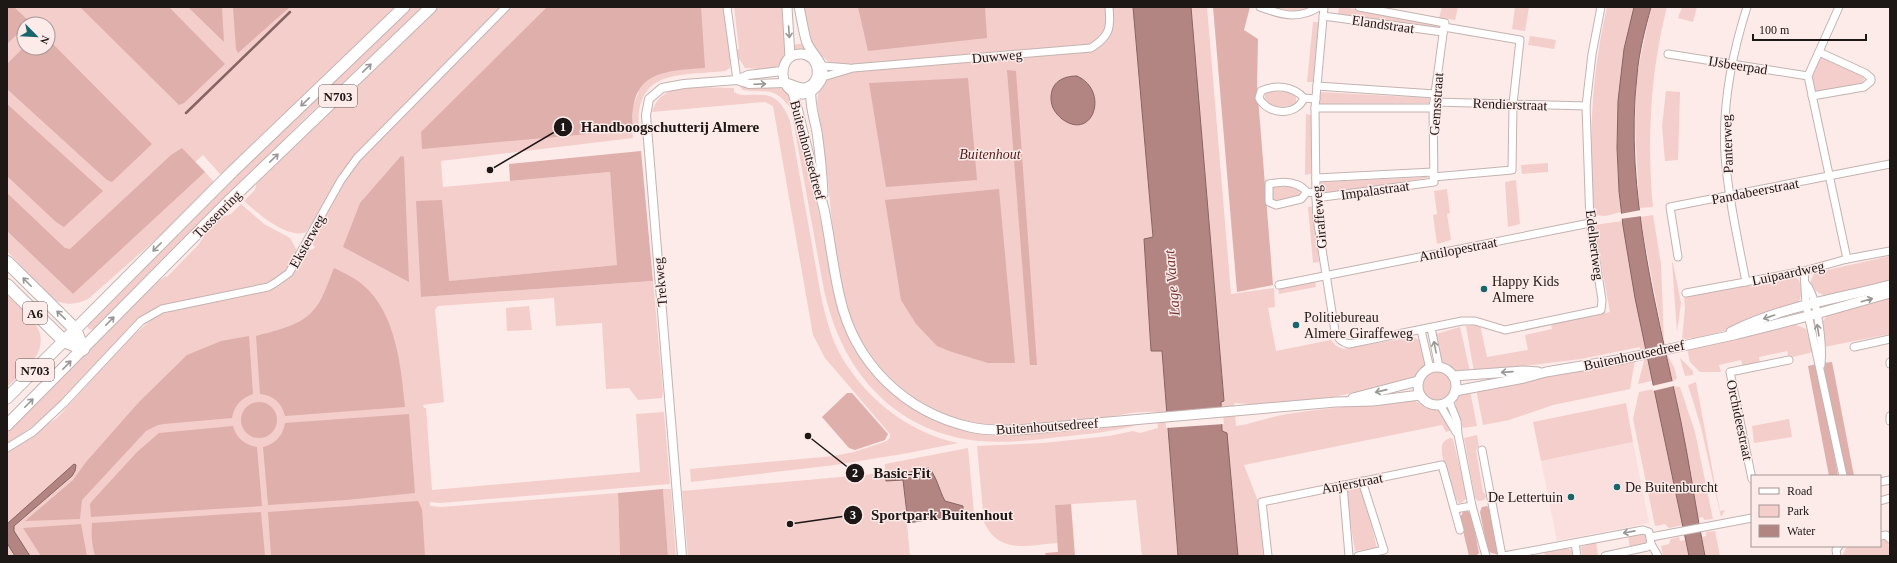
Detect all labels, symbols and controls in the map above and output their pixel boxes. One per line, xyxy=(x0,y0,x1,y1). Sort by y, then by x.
street label: Elandstraat xyxy=(1351,13,1415,36)
north arrow xyxy=(16,16,56,56)
scale bar xyxy=(1753,16,1866,42)
text: 100 m xyxy=(1759,23,1790,37)
one-way arrow xyxy=(786,25,793,38)
text: N xyxy=(38,34,52,46)
street label: Duwweg xyxy=(971,47,1023,66)
street label: IJsbeerpad xyxy=(1707,53,1769,78)
one-way arrow xyxy=(362,63,372,73)
street label: Gemsstraat xyxy=(1427,72,1446,136)
one-way arrow xyxy=(753,80,766,87)
road number: N703 xyxy=(319,85,357,107)
street label: Rendierstraat xyxy=(1472,96,1548,113)
one-way arrow xyxy=(300,97,310,107)
street label: Buitenhoutsedreef xyxy=(787,99,828,202)
callout: Handboogschutterij Almere xyxy=(553,113,768,140)
street label: Panterweg xyxy=(1719,114,1736,174)
text: Handboogschutterij Almere xyxy=(581,119,760,135)
text: 1 xyxy=(560,120,566,134)
park label: Buitenhout xyxy=(959,147,1022,162)
one-way arrow xyxy=(269,153,279,163)
street label: Pandabeerstraat xyxy=(1710,176,1800,207)
street label: Impalastraat xyxy=(1340,178,1410,203)
street label: Giraffeweg xyxy=(1309,185,1330,249)
street label: Tussenring xyxy=(190,187,244,241)
street label: Edelhertweg xyxy=(1583,209,1606,281)
street label: Eksterweg xyxy=(287,212,328,271)
street label: Antilopestraat xyxy=(1418,235,1499,264)
one-way arrow xyxy=(153,242,162,252)
water label: Lage Vaart xyxy=(1161,248,1183,318)
street label: Trekweg xyxy=(651,257,670,307)
street label: Luipaardweg xyxy=(1750,258,1826,289)
place label: Happy Kids Almere xyxy=(1492,274,1559,305)
one-way arrow xyxy=(22,277,32,287)
marker: Happy Kids Almere xyxy=(1479,284,1489,294)
one-way arrow xyxy=(1860,296,1873,303)
road number: A6 xyxy=(23,302,47,324)
place label: Politiebureau Almere Giraffeweg xyxy=(1304,310,1413,341)
one-way arrow xyxy=(56,311,66,320)
one-way arrow xyxy=(1763,313,1775,321)
one-way arrow xyxy=(105,316,115,326)
marker: Politiebureau Almere Giraffeweg xyxy=(1291,320,1301,330)
one-way arrow xyxy=(1814,324,1822,337)
street label: Buitenhoutsedreef xyxy=(1582,337,1686,373)
one-way arrow xyxy=(1431,341,1439,354)
road number: N703 xyxy=(16,359,54,381)
one-way arrow xyxy=(62,360,72,370)
one-way arrow xyxy=(1501,369,1514,376)
street label: Orchideestraat xyxy=(1724,379,1755,462)
one-way arrow xyxy=(1375,387,1388,395)
one-way arrow xyxy=(24,398,34,408)
street label: Buitenhoutsedreef xyxy=(995,415,1099,438)
callout: Basic-Fit xyxy=(845,459,939,486)
text: Basic-Fit xyxy=(873,465,931,481)
text: 2 xyxy=(852,466,858,480)
street label: Anjerstraat xyxy=(1320,470,1384,497)
legend xyxy=(1751,475,1881,547)
place label: De Buitenburcht xyxy=(1625,480,1718,495)
marker: De Buitenburcht xyxy=(1612,482,1622,492)
text: Road xyxy=(1787,484,1812,498)
place label: De Lettertuin xyxy=(1488,490,1563,505)
marker: De Lettertuin xyxy=(1566,492,1576,502)
callout: Sportpark Buitenhout xyxy=(843,501,1022,528)
text: Park xyxy=(1787,504,1809,518)
text: Sportpark Buitenhout xyxy=(871,507,1013,523)
text: 3 xyxy=(850,508,856,522)
text: Water xyxy=(1787,524,1815,538)
one-way arrow xyxy=(1623,529,1636,537)

